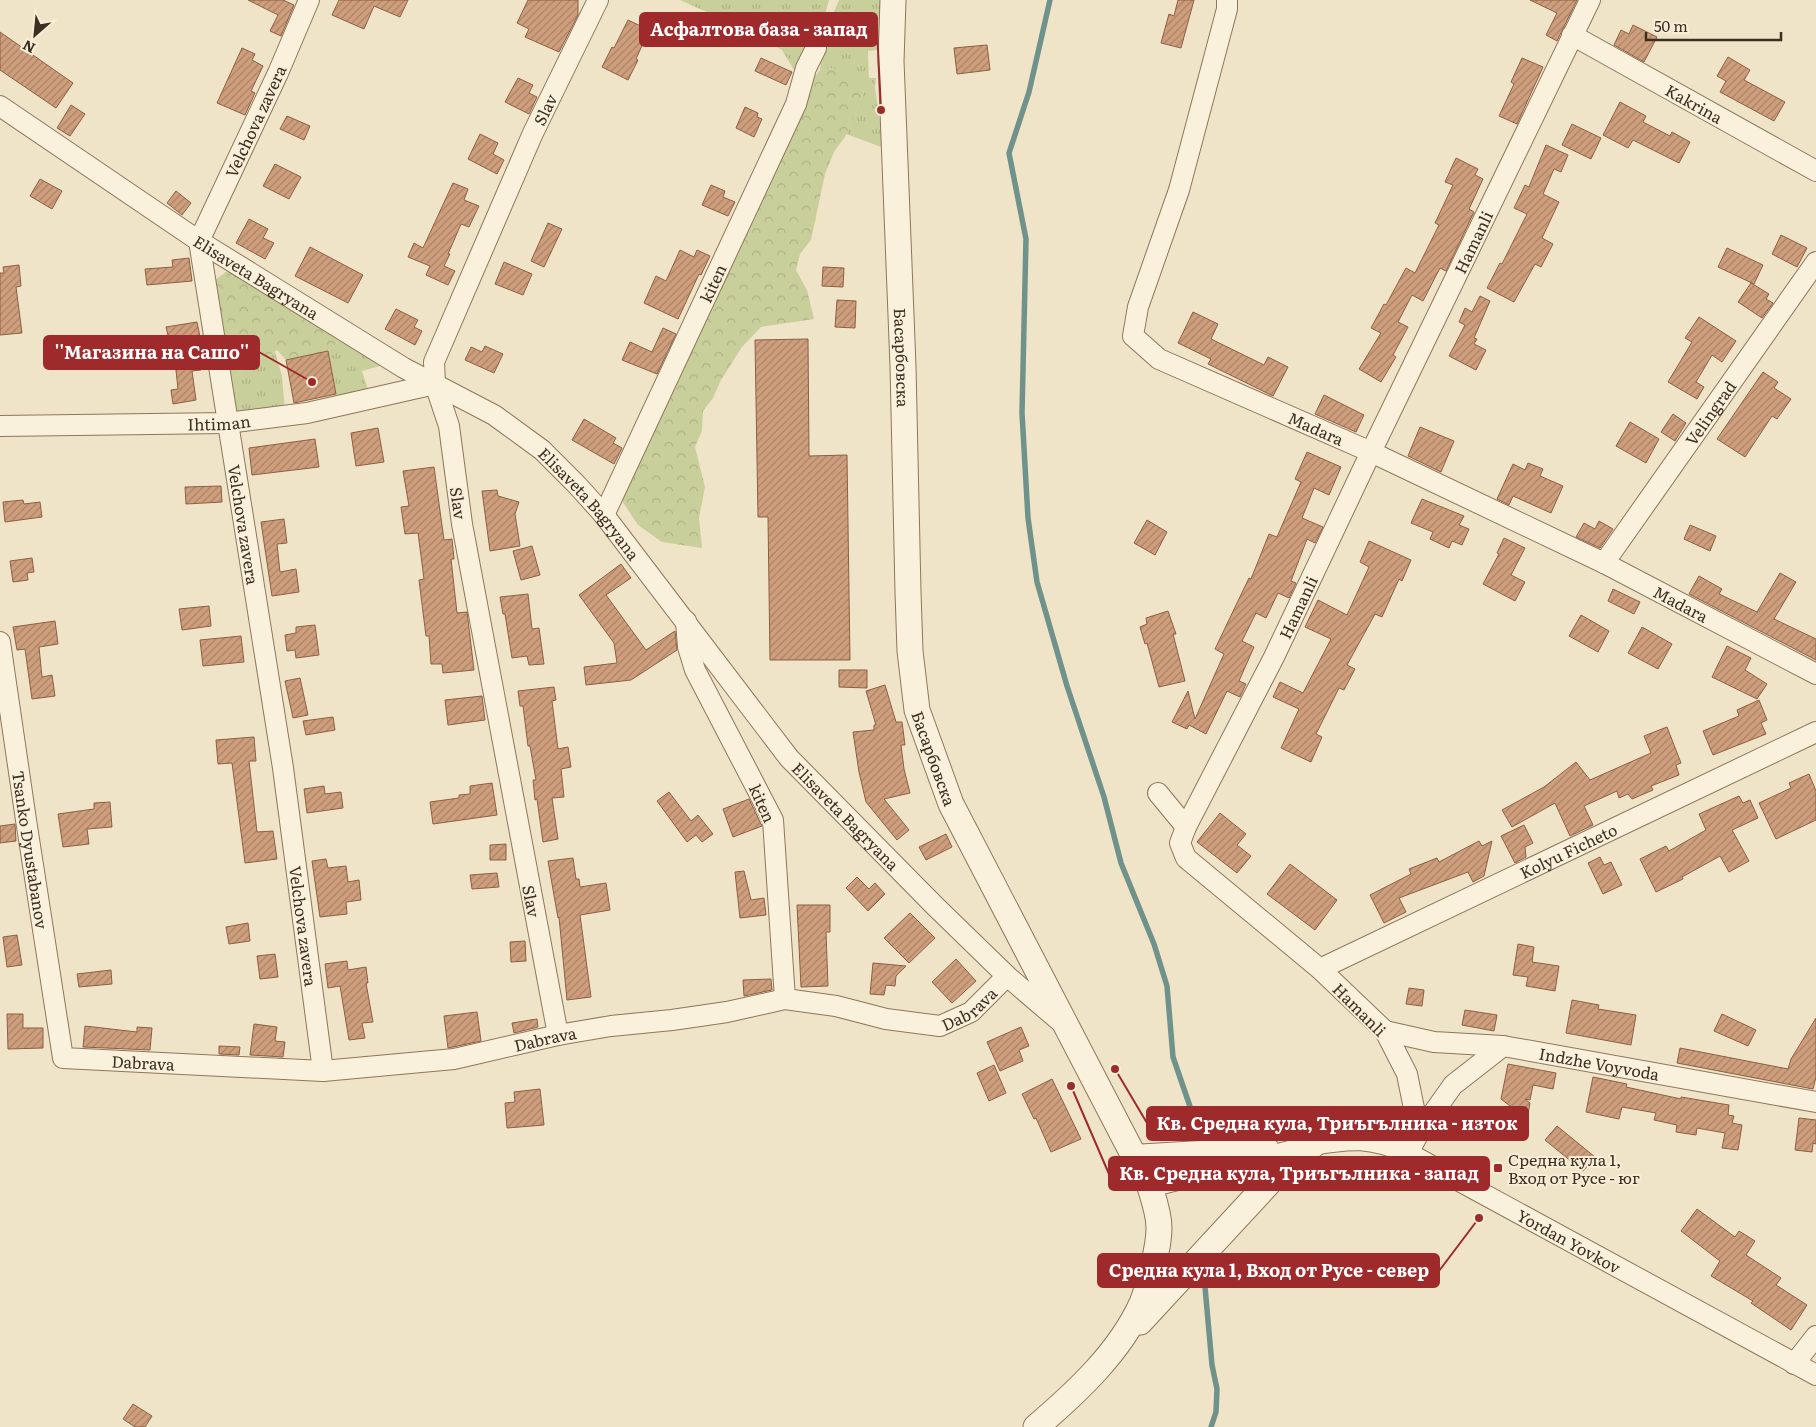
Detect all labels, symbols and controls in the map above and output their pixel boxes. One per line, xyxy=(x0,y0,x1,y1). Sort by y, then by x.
north arrow xyxy=(10,10,60,60)
scale bar xyxy=(1646,10,1781,42)
callout: Асфалтова база - запад xyxy=(640,13,877,46)
text: 50 m xyxy=(1654,14,1688,37)
text: Асфалтова база - запад xyxy=(650,15,868,42)
text: N xyxy=(19,36,38,59)
street label: Velchova zavera xyxy=(219,61,292,181)
street label: Kakrina xyxy=(1661,78,1728,129)
street label: Slav xyxy=(527,89,563,129)
street label: Hamanli xyxy=(1447,207,1498,277)
street label: Elisaveta Bagryana xyxy=(189,229,324,325)
street label: kiten xyxy=(693,260,732,306)
street label: Басарбовска xyxy=(889,307,916,408)
callout: ''Магазина на Сашо'' xyxy=(44,336,259,369)
text: ''Магазина на Сашо'' xyxy=(55,338,249,365)
street label: Velingrad xyxy=(1679,375,1741,450)
street label: Madara xyxy=(1284,405,1348,451)
street label: Ihtiman xyxy=(187,408,252,436)
street label: Elisaveta Bagryana xyxy=(533,441,646,565)
street label: Velchova zavera xyxy=(223,463,266,587)
street label: Slav xyxy=(445,485,473,521)
street label: Hamanli xyxy=(1272,572,1323,643)
street label: Madara xyxy=(1650,579,1713,628)
street label: Басарбовска xyxy=(906,707,963,809)
street label: Elisaveta Bagryana xyxy=(787,756,905,876)
street label: Tsanko Dyustabanov xyxy=(7,769,55,931)
street label: kiten xyxy=(744,780,782,826)
street label: Kolyu Ficheto xyxy=(1515,817,1621,884)
street label: Velchova zavera xyxy=(284,864,324,988)
street label: Slav xyxy=(517,883,547,920)
street label: Hamanli xyxy=(1328,977,1392,1041)
street label: Dabrava xyxy=(937,981,1002,1036)
street label: Dabrava xyxy=(511,1020,578,1057)
street label: Indzhe Voyvoda xyxy=(1537,1041,1662,1086)
street label: Dabrava xyxy=(111,1048,176,1076)
callout: Кв. Средна кула, Триъгълника - изток xyxy=(1147,1107,1528,1140)
text: Кв. Средна кула, Триъгълника - изток xyxy=(1156,1109,1518,1136)
place label: Средна кула 1, Вход от Русе - юг xyxy=(1508,1147,1640,1189)
callout: Кв. Средна кула, Триъгълника - запад xyxy=(1109,1157,1489,1190)
text: Кв. Средна кула, Триъгълника - запад xyxy=(1119,1159,1479,1186)
marker: Средна кула 1, Вход от Русе - юг xyxy=(1492,1162,1504,1174)
street label: Yordan Yovkov xyxy=(1513,1203,1626,1279)
callout: Средна кула 1, Вход от Русе - север xyxy=(1098,1254,1439,1287)
text: Средна кула 1, Вход от Русе - север xyxy=(1109,1256,1429,1283)

